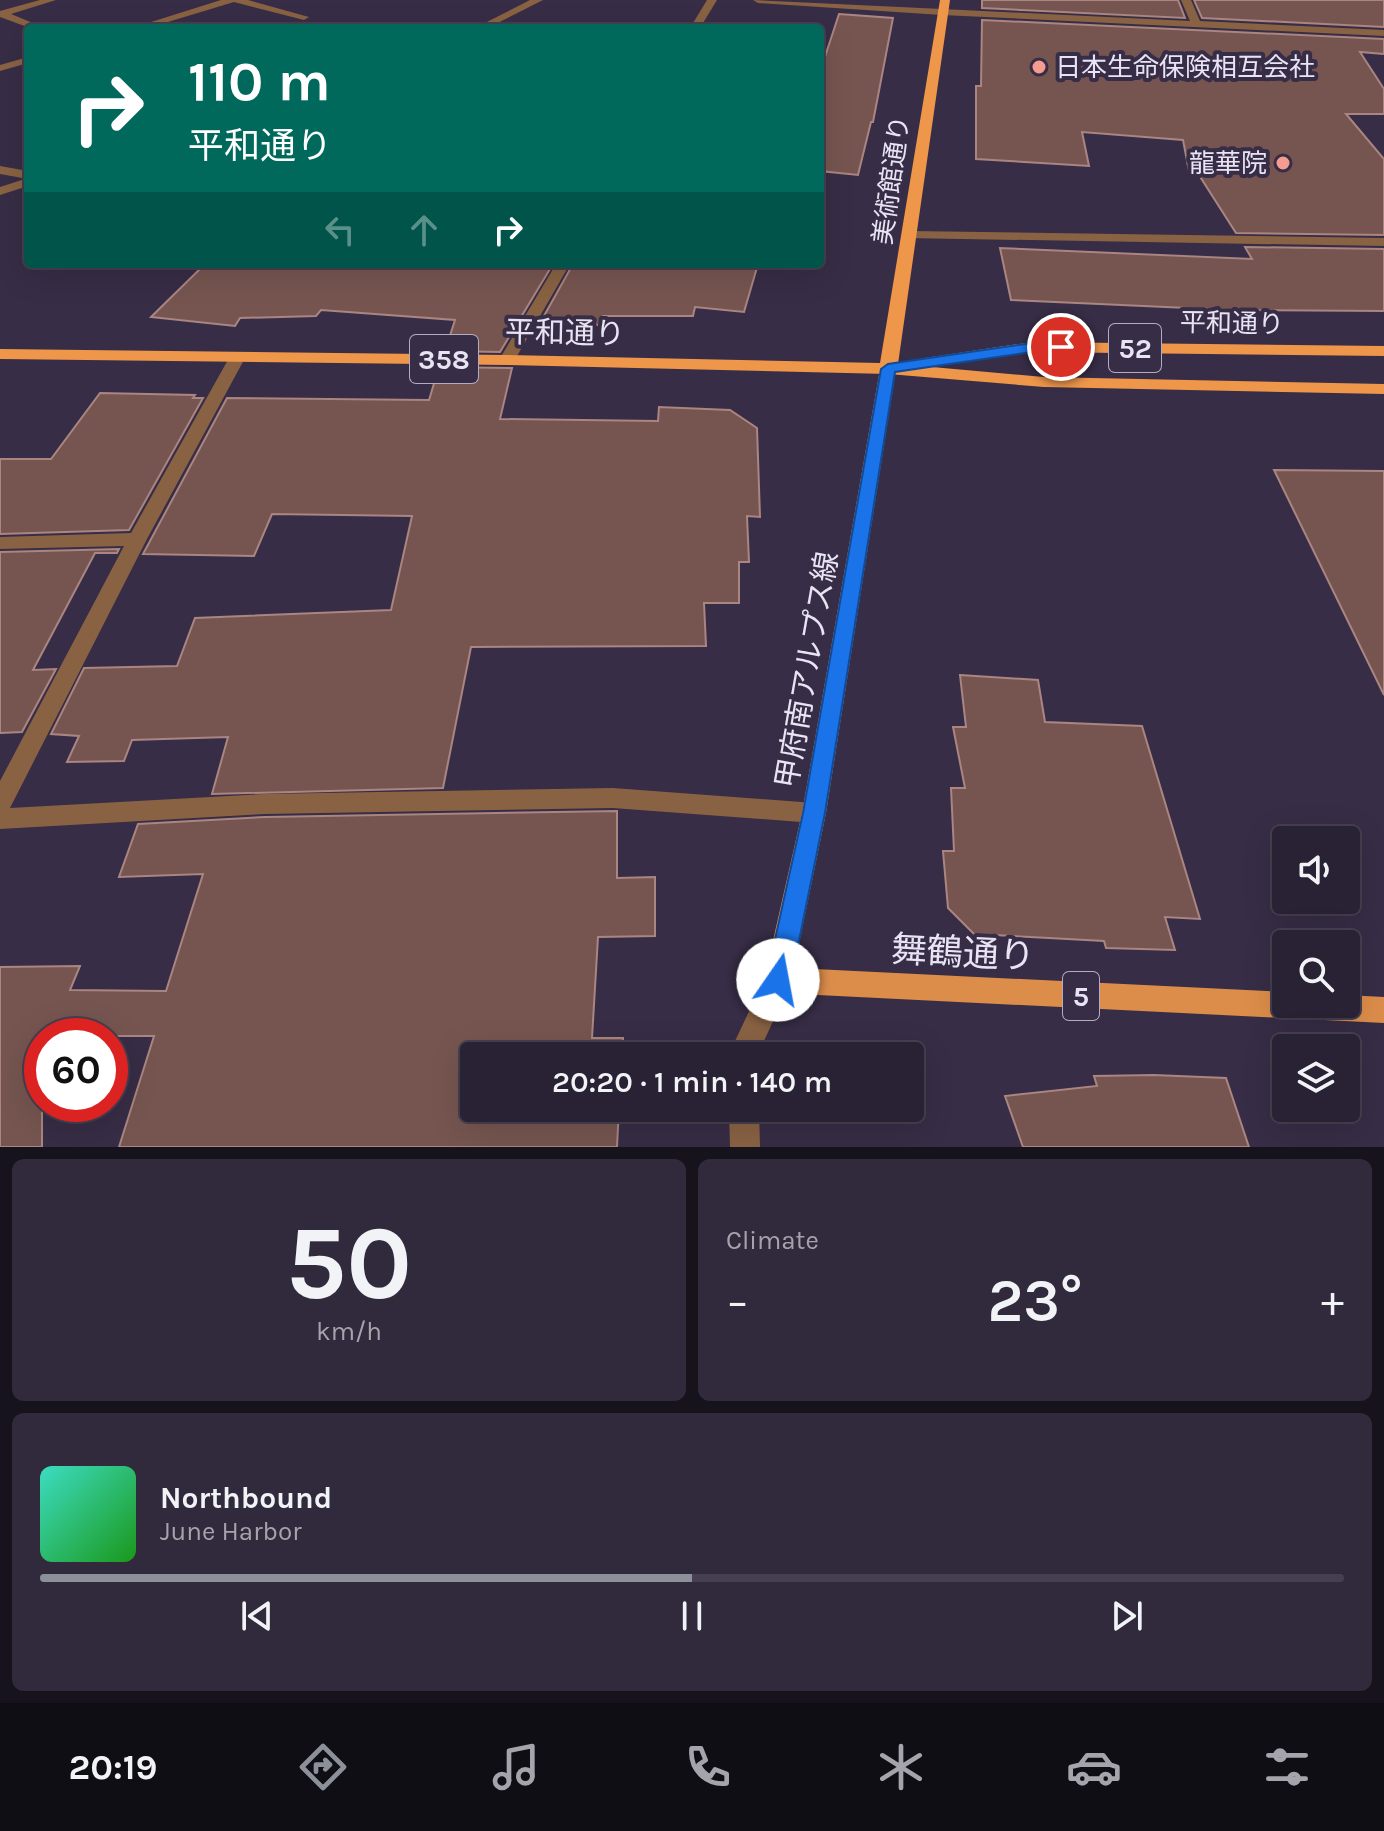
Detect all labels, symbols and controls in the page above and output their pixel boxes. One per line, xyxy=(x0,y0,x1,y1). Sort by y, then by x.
text: 110 m xyxy=(188,49,331,114)
place label: 日本生命保険相互会社 xyxy=(1055,52,1315,83)
icon: right xyxy=(56,56,160,160)
marker: 日本生命保険相互会社 xyxy=(1030,58,1048,76)
street label: 美術館通り xyxy=(867,114,916,247)
text: 平和通り xyxy=(188,125,332,167)
place label: 龍華院 xyxy=(1189,148,1267,179)
marker: 龍華院 xyxy=(1274,154,1292,172)
icon: left xyxy=(318,208,362,252)
icon: ahead xyxy=(402,208,446,252)
icon: right xyxy=(486,208,530,252)
street label: 平和通り xyxy=(1180,307,1284,340)
pin xyxy=(1027,313,1095,381)
street label: 平和通り xyxy=(505,314,625,352)
road number: 52 xyxy=(1109,324,1161,372)
icon: arrive xyxy=(1039,325,1083,369)
road number: 358 xyxy=(410,335,478,383)
street label: 甲府南アルプス線 xyxy=(768,549,846,791)
map controls xyxy=(1272,826,1360,1122)
button: sound xyxy=(1272,826,1360,914)
street label: 舞鶴通り xyxy=(890,928,1036,978)
button: search xyxy=(1272,930,1360,1018)
position arrow xyxy=(736,938,820,1022)
road number: 5 xyxy=(1063,972,1099,1020)
speed limit sign: 60 xyxy=(24,1018,128,1122)
button: layers xyxy=(1272,1034,1360,1122)
text: 20:20 · 1 min · 140 m xyxy=(552,1064,832,1100)
text: 50 xyxy=(286,1203,412,1324)
text: Climate xyxy=(726,1225,819,1256)
text: 23° xyxy=(987,1266,1083,1336)
text: − xyxy=(726,1276,749,1327)
text: + xyxy=(1321,1276,1344,1327)
text: km/h xyxy=(316,1316,382,1347)
text: Northbound xyxy=(160,1480,332,1516)
text: June Harbor xyxy=(160,1516,302,1547)
icon: previous xyxy=(235,1594,279,1638)
icon: pause xyxy=(670,1594,714,1638)
icon: next xyxy=(1105,1594,1149,1638)
icon: directions xyxy=(295,1739,351,1795)
icon: music xyxy=(488,1739,544,1795)
icon: phone xyxy=(680,1739,736,1795)
icon: climate xyxy=(873,1739,929,1795)
icon: car xyxy=(1066,1739,1122,1795)
icon: filters xyxy=(1259,1739,1315,1795)
text: 20:19 xyxy=(68,1746,158,1788)

